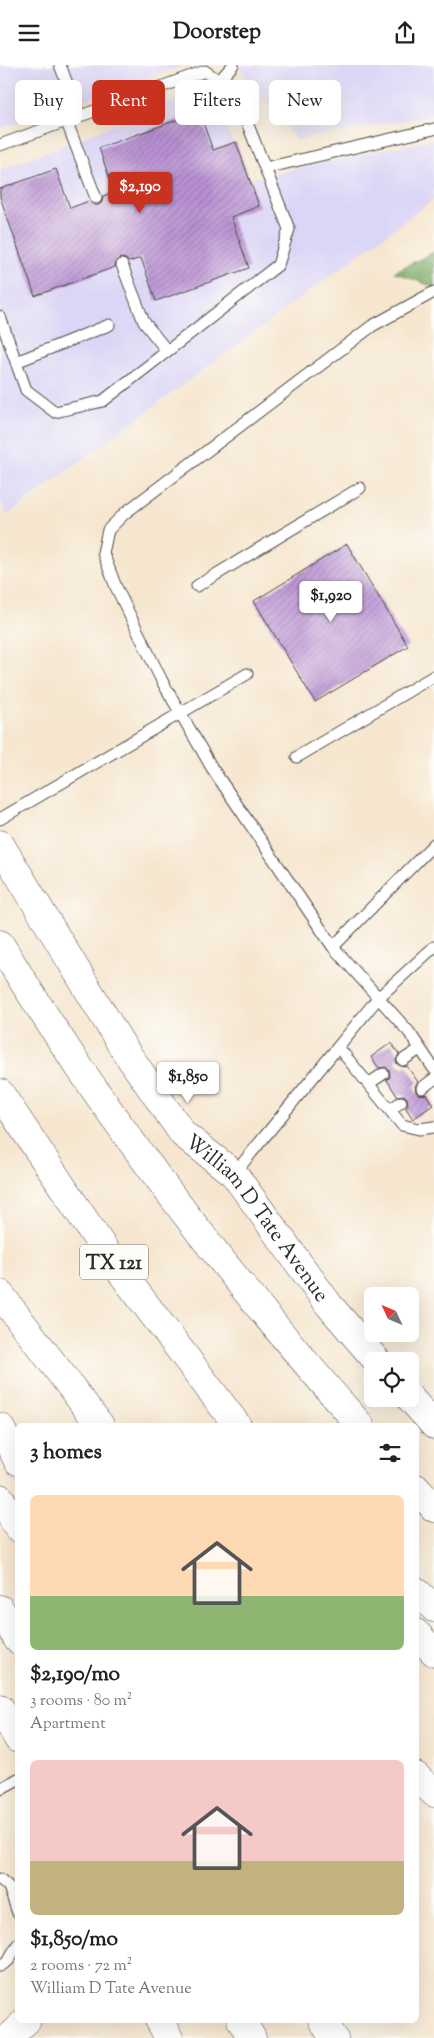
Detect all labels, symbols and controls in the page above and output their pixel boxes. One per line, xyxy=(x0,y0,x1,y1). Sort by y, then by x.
text: Doorstep xyxy=(173,17,261,49)
icon: menu xyxy=(15,19,43,47)
icon: share xyxy=(391,19,419,47)
chip: Buy xyxy=(15,80,82,125)
chip: Rent xyxy=(92,80,165,125)
chip: Filters xyxy=(175,80,259,125)
chip: New xyxy=(269,80,341,125)
pin: $2,190 xyxy=(99,171,181,214)
text: $2,190 xyxy=(119,176,161,199)
pin: $1,920 xyxy=(290,581,372,623)
text: $1,920 xyxy=(310,585,352,608)
pin: $1,850 xyxy=(147,1061,229,1104)
text: $1,850 xyxy=(168,1066,208,1089)
street label: William D Tate Avenue xyxy=(178,1128,335,1309)
road number: TX 121 xyxy=(80,1245,148,1279)
north arrow xyxy=(364,1287,419,1343)
map controls xyxy=(364,1287,419,1407)
button: locate xyxy=(364,1352,419,1407)
text: 3 homes xyxy=(30,1438,102,1468)
icon: filters xyxy=(376,1439,404,1467)
icon: home xyxy=(172,1528,262,1618)
text: $2,190/mo xyxy=(30,1660,120,1690)
text: 3 rooms · 80 m² xyxy=(30,1690,132,1713)
text: Apartment xyxy=(30,1713,106,1736)
icon: home xyxy=(172,1793,262,1883)
text: $1,850/mo xyxy=(30,1925,118,1955)
text: 2 rooms · 72 m² xyxy=(30,1955,132,1978)
text: William D Tate Avenue xyxy=(30,1978,192,2001)

